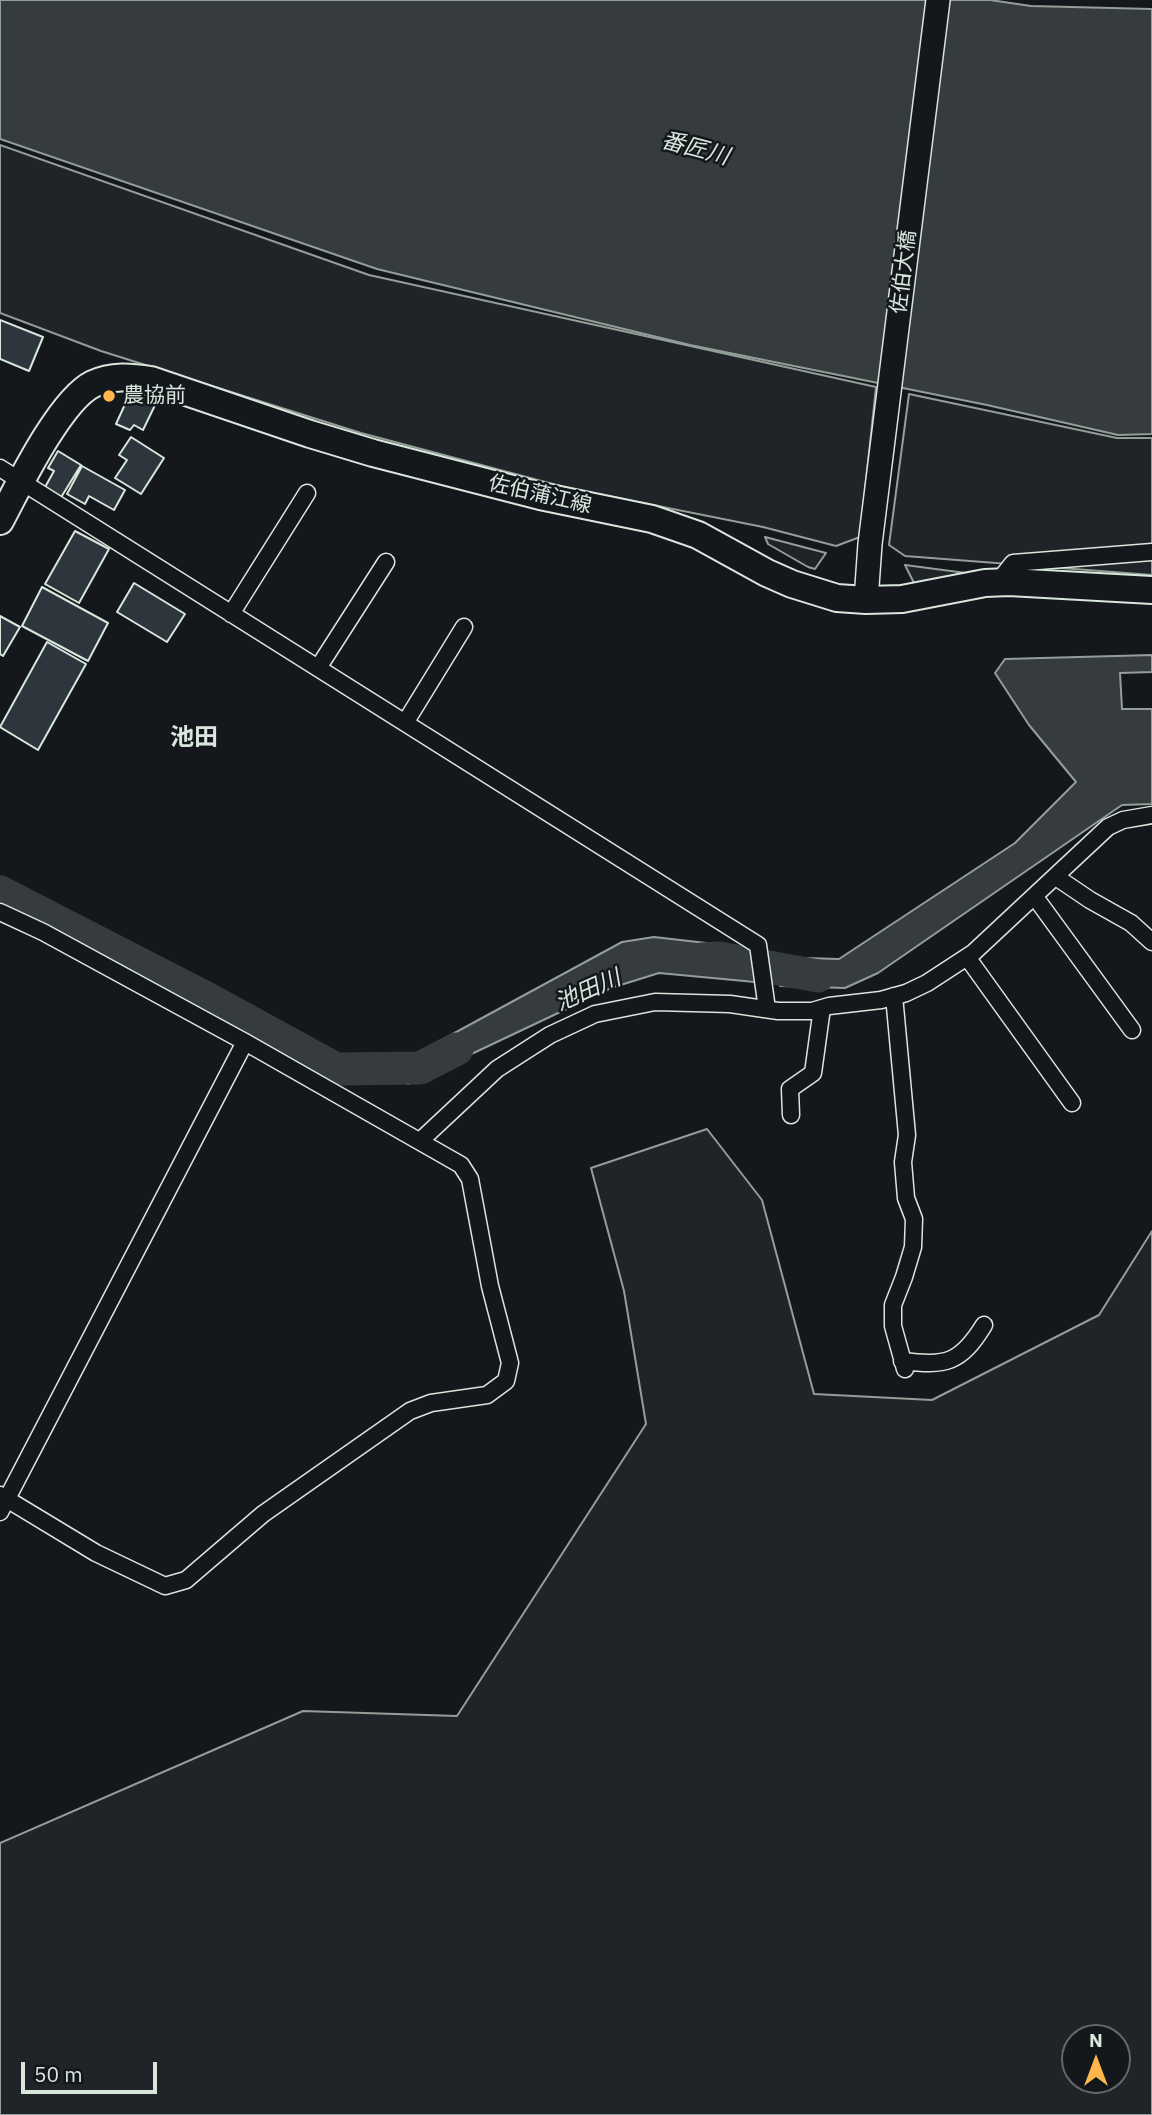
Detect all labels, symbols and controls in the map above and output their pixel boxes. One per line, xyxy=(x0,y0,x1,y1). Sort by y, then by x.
water label: 番匠川 xyxy=(658,127,732,171)
street label: 佐伯大橋 xyxy=(886,229,922,315)
place label: 農協前 xyxy=(123,383,186,409)
marker: 農協前 xyxy=(101,388,117,404)
street label: 佐伯蒲江線 xyxy=(486,471,594,519)
district label: 池田 xyxy=(170,724,218,752)
water label: 池田川 xyxy=(551,964,625,1018)
north arrow xyxy=(1061,2024,1131,2094)
text: N xyxy=(1089,2028,1103,2052)
scale bar xyxy=(24,2048,161,2092)
text: 50 m xyxy=(34,2060,83,2088)

